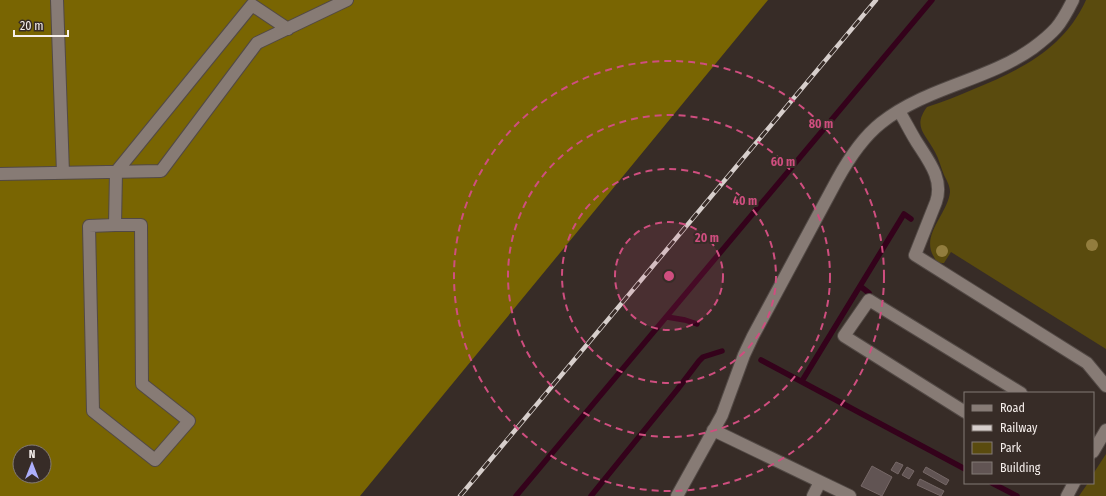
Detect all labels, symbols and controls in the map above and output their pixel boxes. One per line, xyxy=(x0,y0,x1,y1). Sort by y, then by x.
scale bar xyxy=(14,12,68,38)
text: 20 m xyxy=(20,19,44,33)
text: 80 m xyxy=(809,117,833,131)
text: 60 m xyxy=(771,155,795,169)
text: 40 m xyxy=(733,194,757,208)
text: 20 m xyxy=(694,231,719,245)
centre of rings xyxy=(662,269,676,283)
legend xyxy=(964,392,1094,484)
text: Road xyxy=(1000,401,1025,415)
text: Railway xyxy=(1000,421,1038,435)
text: Park xyxy=(1000,441,1022,455)
north arrow xyxy=(12,444,52,484)
text: N xyxy=(29,448,35,461)
text: Building xyxy=(1000,461,1041,475)

